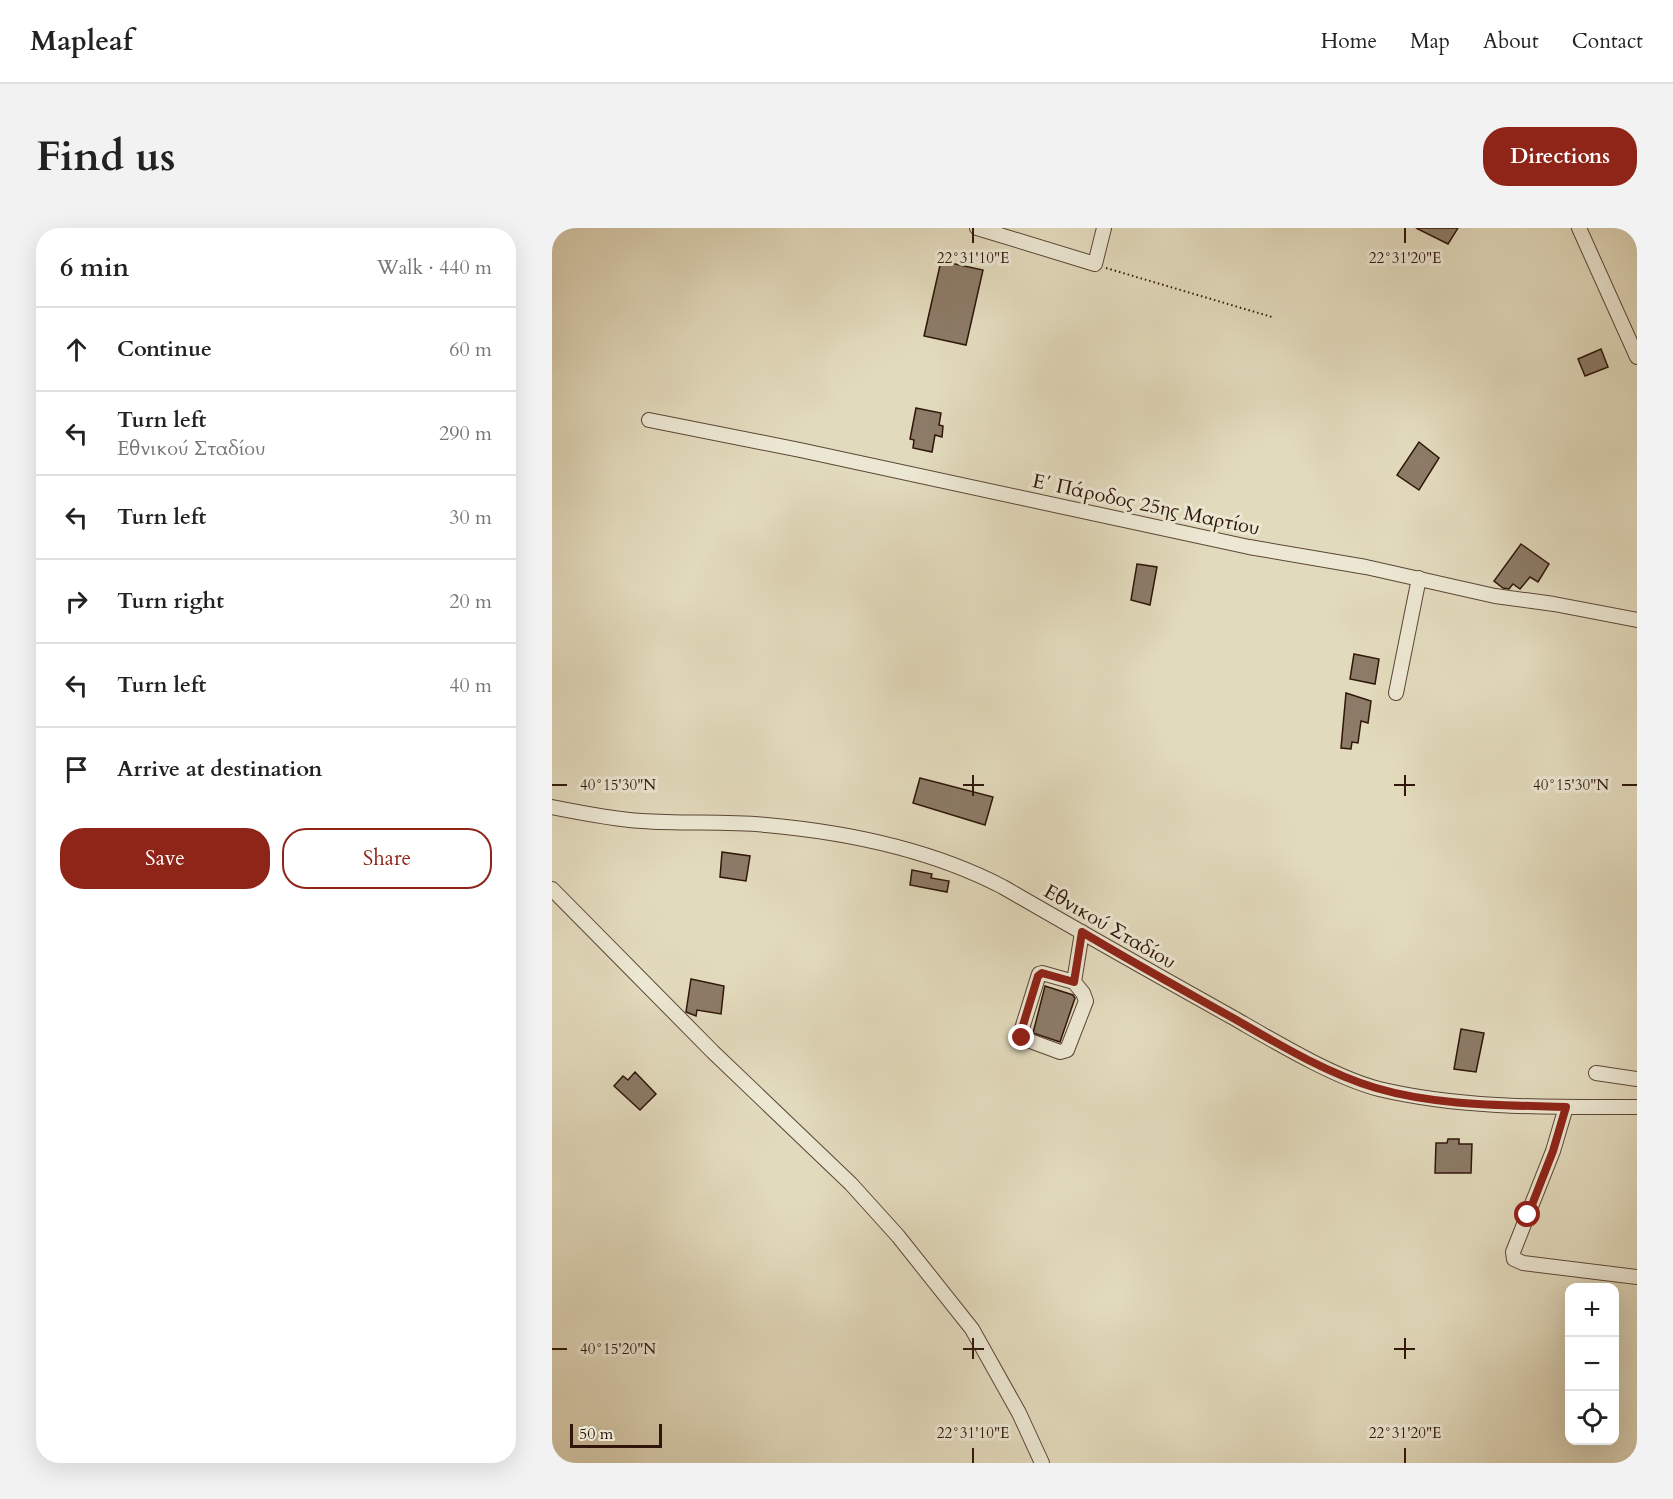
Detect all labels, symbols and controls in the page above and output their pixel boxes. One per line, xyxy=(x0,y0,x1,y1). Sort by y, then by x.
text: Mapleaf xyxy=(30,22,133,60)
text: Home xyxy=(1321,27,1377,56)
text: Map xyxy=(1410,27,1450,56)
text: About xyxy=(1483,27,1539,56)
text: Contact xyxy=(1572,27,1643,56)
button: Directions xyxy=(1483,127,1637,186)
text: Find us xyxy=(36,128,176,185)
text: 22°31'10"E xyxy=(937,248,1009,268)
text: 22°31'20"E xyxy=(1369,248,1441,268)
text: 6 min xyxy=(60,250,129,285)
text: Walk · 440 m xyxy=(377,254,492,281)
icon: ahead xyxy=(60,333,93,366)
text: Continue xyxy=(117,334,212,364)
text: 60 m xyxy=(449,336,492,363)
text: Turn left xyxy=(117,405,206,435)
icon: left xyxy=(60,417,93,450)
text: 290 m xyxy=(439,420,492,447)
text: Εθνικού Σταδίου xyxy=(117,435,266,462)
street label: Ε΄ Πάροδος 25ης Μαρτίου xyxy=(1030,467,1262,542)
icon: left xyxy=(60,501,93,534)
text: Turn left xyxy=(117,502,206,532)
text: 30 m xyxy=(449,504,492,531)
icon: right xyxy=(60,585,93,618)
text: Turn right xyxy=(117,586,224,616)
text: 20 m xyxy=(449,588,492,615)
icon: left xyxy=(60,669,93,702)
text: Turn left xyxy=(117,670,206,700)
text: 40 m xyxy=(449,672,492,699)
icon: arrive xyxy=(60,753,93,786)
text: Arrive at destination xyxy=(117,754,322,784)
text: 40°15'30"N xyxy=(580,775,656,795)
text: 40°15'30"N xyxy=(1533,775,1609,795)
button: Save xyxy=(60,828,270,889)
button: Share xyxy=(282,828,492,889)
street label: Εθνικού Σταδίου xyxy=(1039,878,1181,975)
route end xyxy=(1008,1024,1034,1050)
route start xyxy=(1514,1201,1540,1227)
map controls xyxy=(1565,1283,1619,1445)
button: + xyxy=(1565,1283,1619,1337)
button: − xyxy=(1565,1337,1619,1391)
text: 40°15'20"N xyxy=(580,1339,656,1359)
button: locate xyxy=(1565,1391,1619,1445)
scale bar xyxy=(570,1421,662,1448)
text: 50 m xyxy=(579,1423,613,1445)
text: 22°31'10"E xyxy=(937,1423,1009,1443)
text: 22°31'20"E xyxy=(1369,1423,1441,1443)

